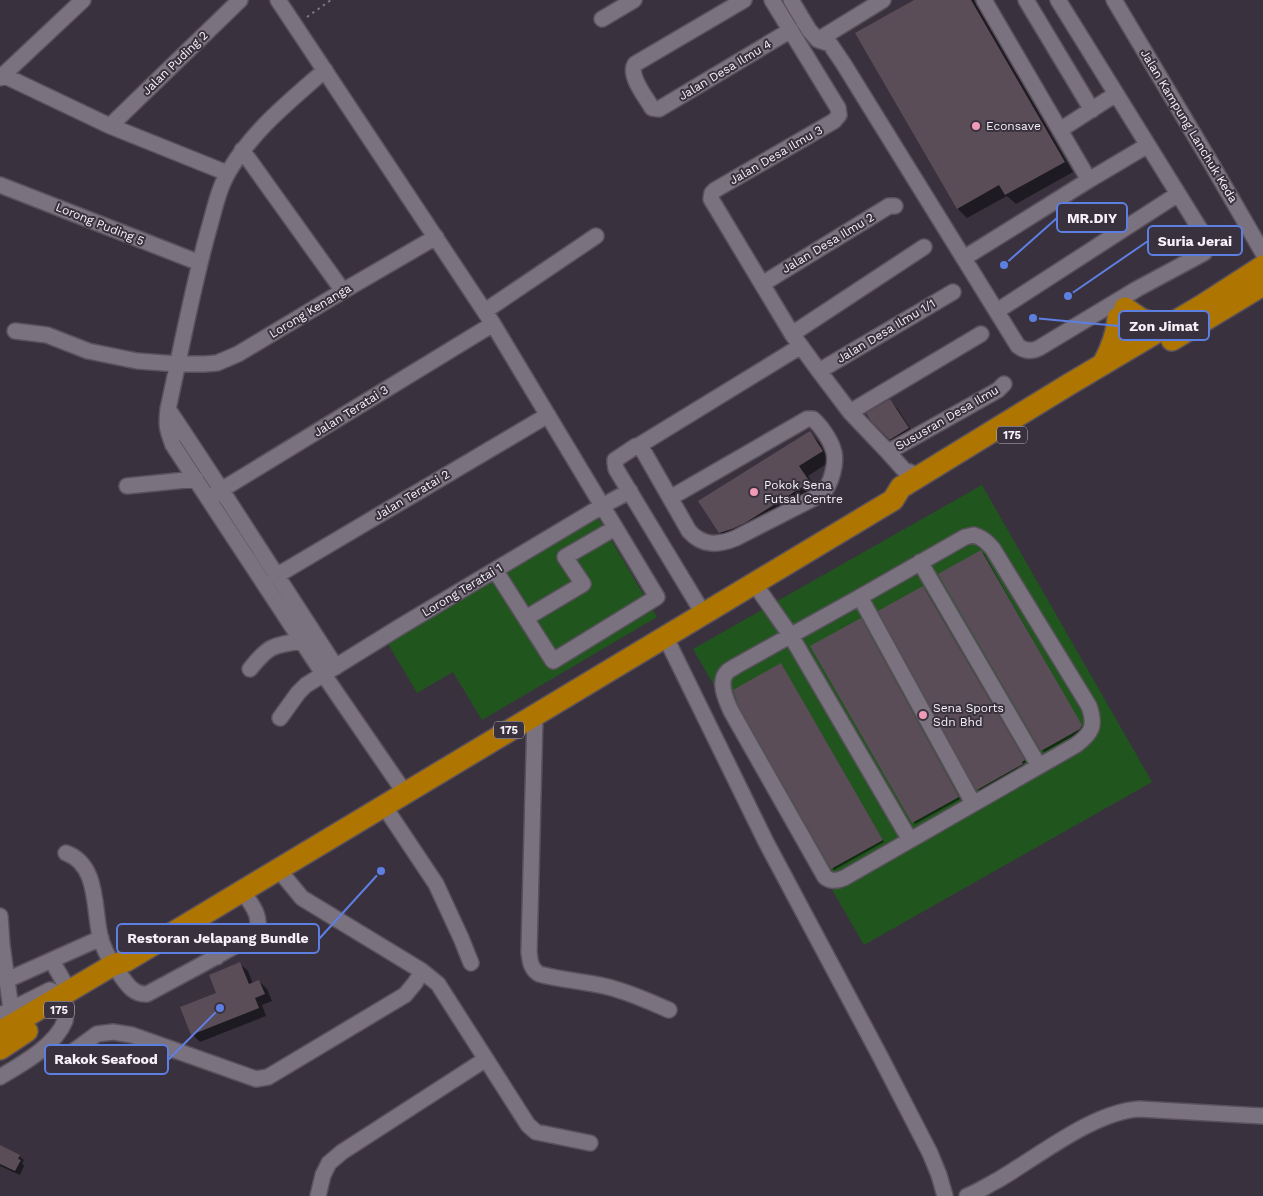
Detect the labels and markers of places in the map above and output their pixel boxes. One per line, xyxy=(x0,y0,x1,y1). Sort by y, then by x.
place label: Econsave xyxy=(986,119,1041,133)
marker: Econsave xyxy=(970,120,982,132)
callout: MR.DIY xyxy=(1057,203,1127,232)
callout: Suria Jerai xyxy=(1148,226,1242,255)
callout: Zon Jimat xyxy=(1119,311,1209,340)
place label: Pokok Sena Futsal Centre xyxy=(764,478,843,506)
marker: Pokok Sena Futsal Centre xyxy=(748,486,760,498)
place label: Sena Sports Sdn Bhd xyxy=(933,701,1004,729)
marker: Sena Sports Sdn Bhd xyxy=(917,709,929,721)
callout: Restoran Jelapang Bundle xyxy=(117,924,319,953)
callout: Rakok Seafood xyxy=(45,1045,168,1074)

